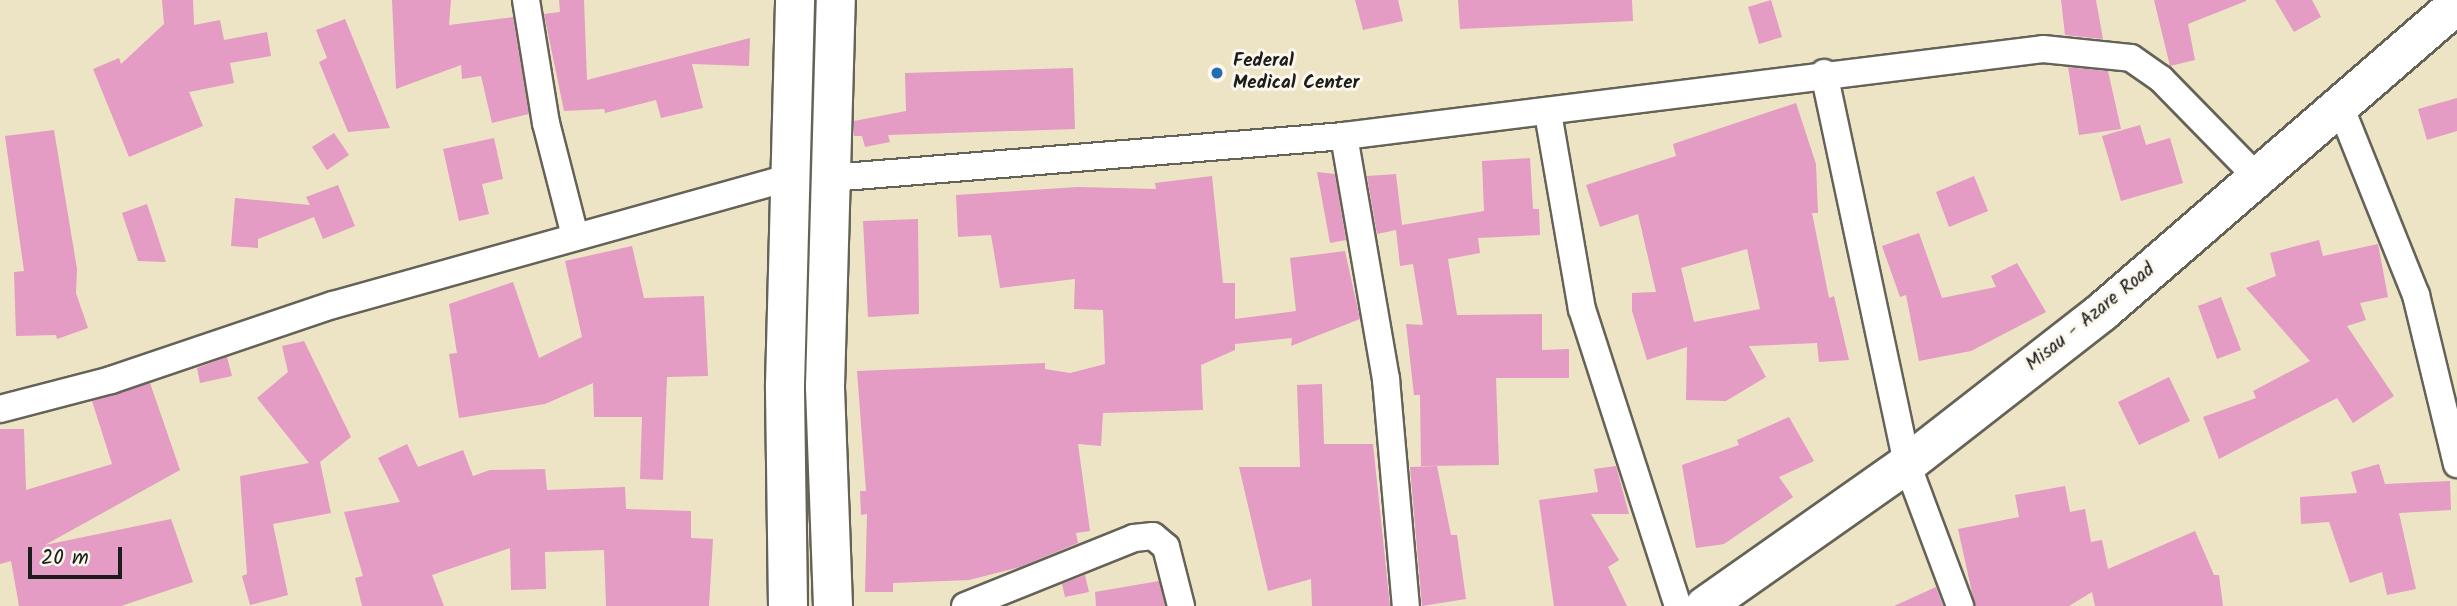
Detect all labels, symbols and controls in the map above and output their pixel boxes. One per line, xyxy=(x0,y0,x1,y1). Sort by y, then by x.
place label: Federal Medical Center xyxy=(1233,51,1359,95)
marker: Federal Medical Center xyxy=(1207,63,1227,83)
street label: Misau - Azare Road xyxy=(2022,259,2160,377)
scale bar xyxy=(32,532,126,576)
text: 20 m xyxy=(41,542,89,575)

